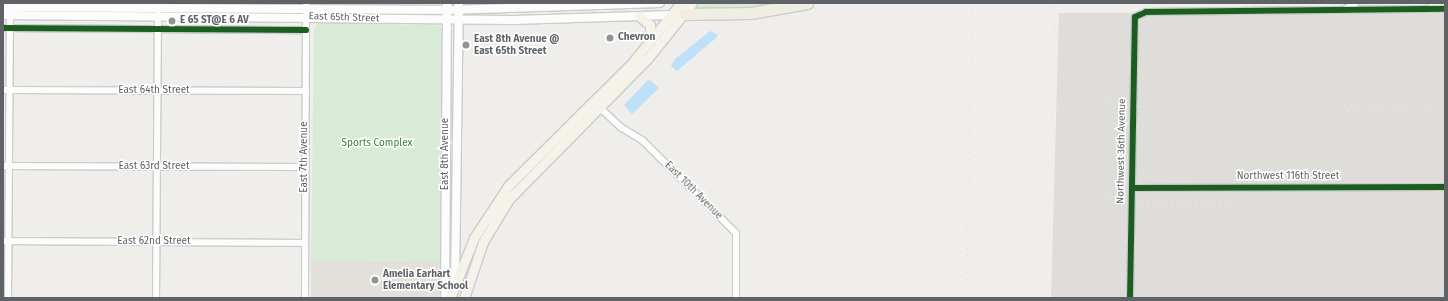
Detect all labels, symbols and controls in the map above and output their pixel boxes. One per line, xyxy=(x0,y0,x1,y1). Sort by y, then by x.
street label: East 65th Street xyxy=(308,11,380,25)
place label: E 65 ST@E 6 AV xyxy=(180,15,249,27)
marker: E 65 ST@E 6 AV xyxy=(167,16,177,26)
place label: Chevron xyxy=(618,32,655,44)
place label: East 8th Avenue @ East 65th Street xyxy=(474,33,559,56)
marker: Chevron xyxy=(605,33,615,43)
marker: East 8th Avenue @ East 65th Street xyxy=(461,40,471,50)
street label: East 64th Street xyxy=(118,85,190,97)
street label: Northwest 36th Avenue xyxy=(1115,98,1129,204)
street label: East 8th Avenue xyxy=(440,118,452,190)
street label: East 7th Avenue xyxy=(299,121,311,193)
park label: Sports Complex xyxy=(342,138,412,150)
street label: East 10th Avenue xyxy=(662,160,724,222)
street label: East 63rd Street xyxy=(118,161,190,173)
street label: Northwest 116th Street xyxy=(1237,171,1339,183)
street label: East 62nd Street xyxy=(117,236,191,248)
place label: Amelia Earhart Elementary School xyxy=(383,268,468,292)
marker: Amelia Earhart Elementary School xyxy=(370,275,380,285)

